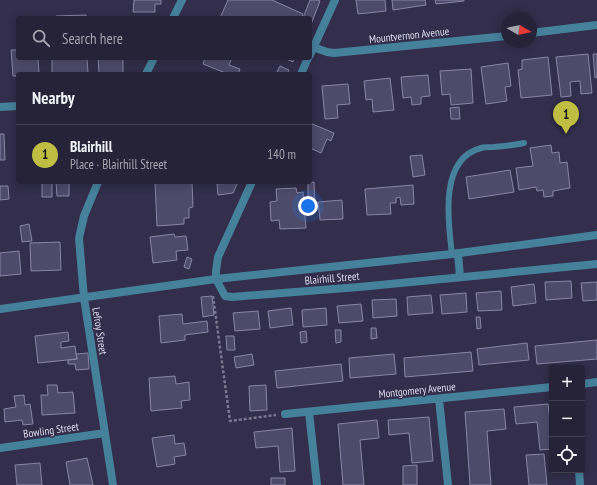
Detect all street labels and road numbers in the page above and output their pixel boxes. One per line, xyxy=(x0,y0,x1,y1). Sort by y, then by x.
street label: Mountvernon Avenue xyxy=(368,24,450,46)
street label: Blairhill Street xyxy=(304,269,360,287)
street label: Lefroy Street xyxy=(89,306,111,356)
street label: Montgomery Avenue xyxy=(378,379,457,401)
street label: Bowling Street xyxy=(22,419,80,441)

